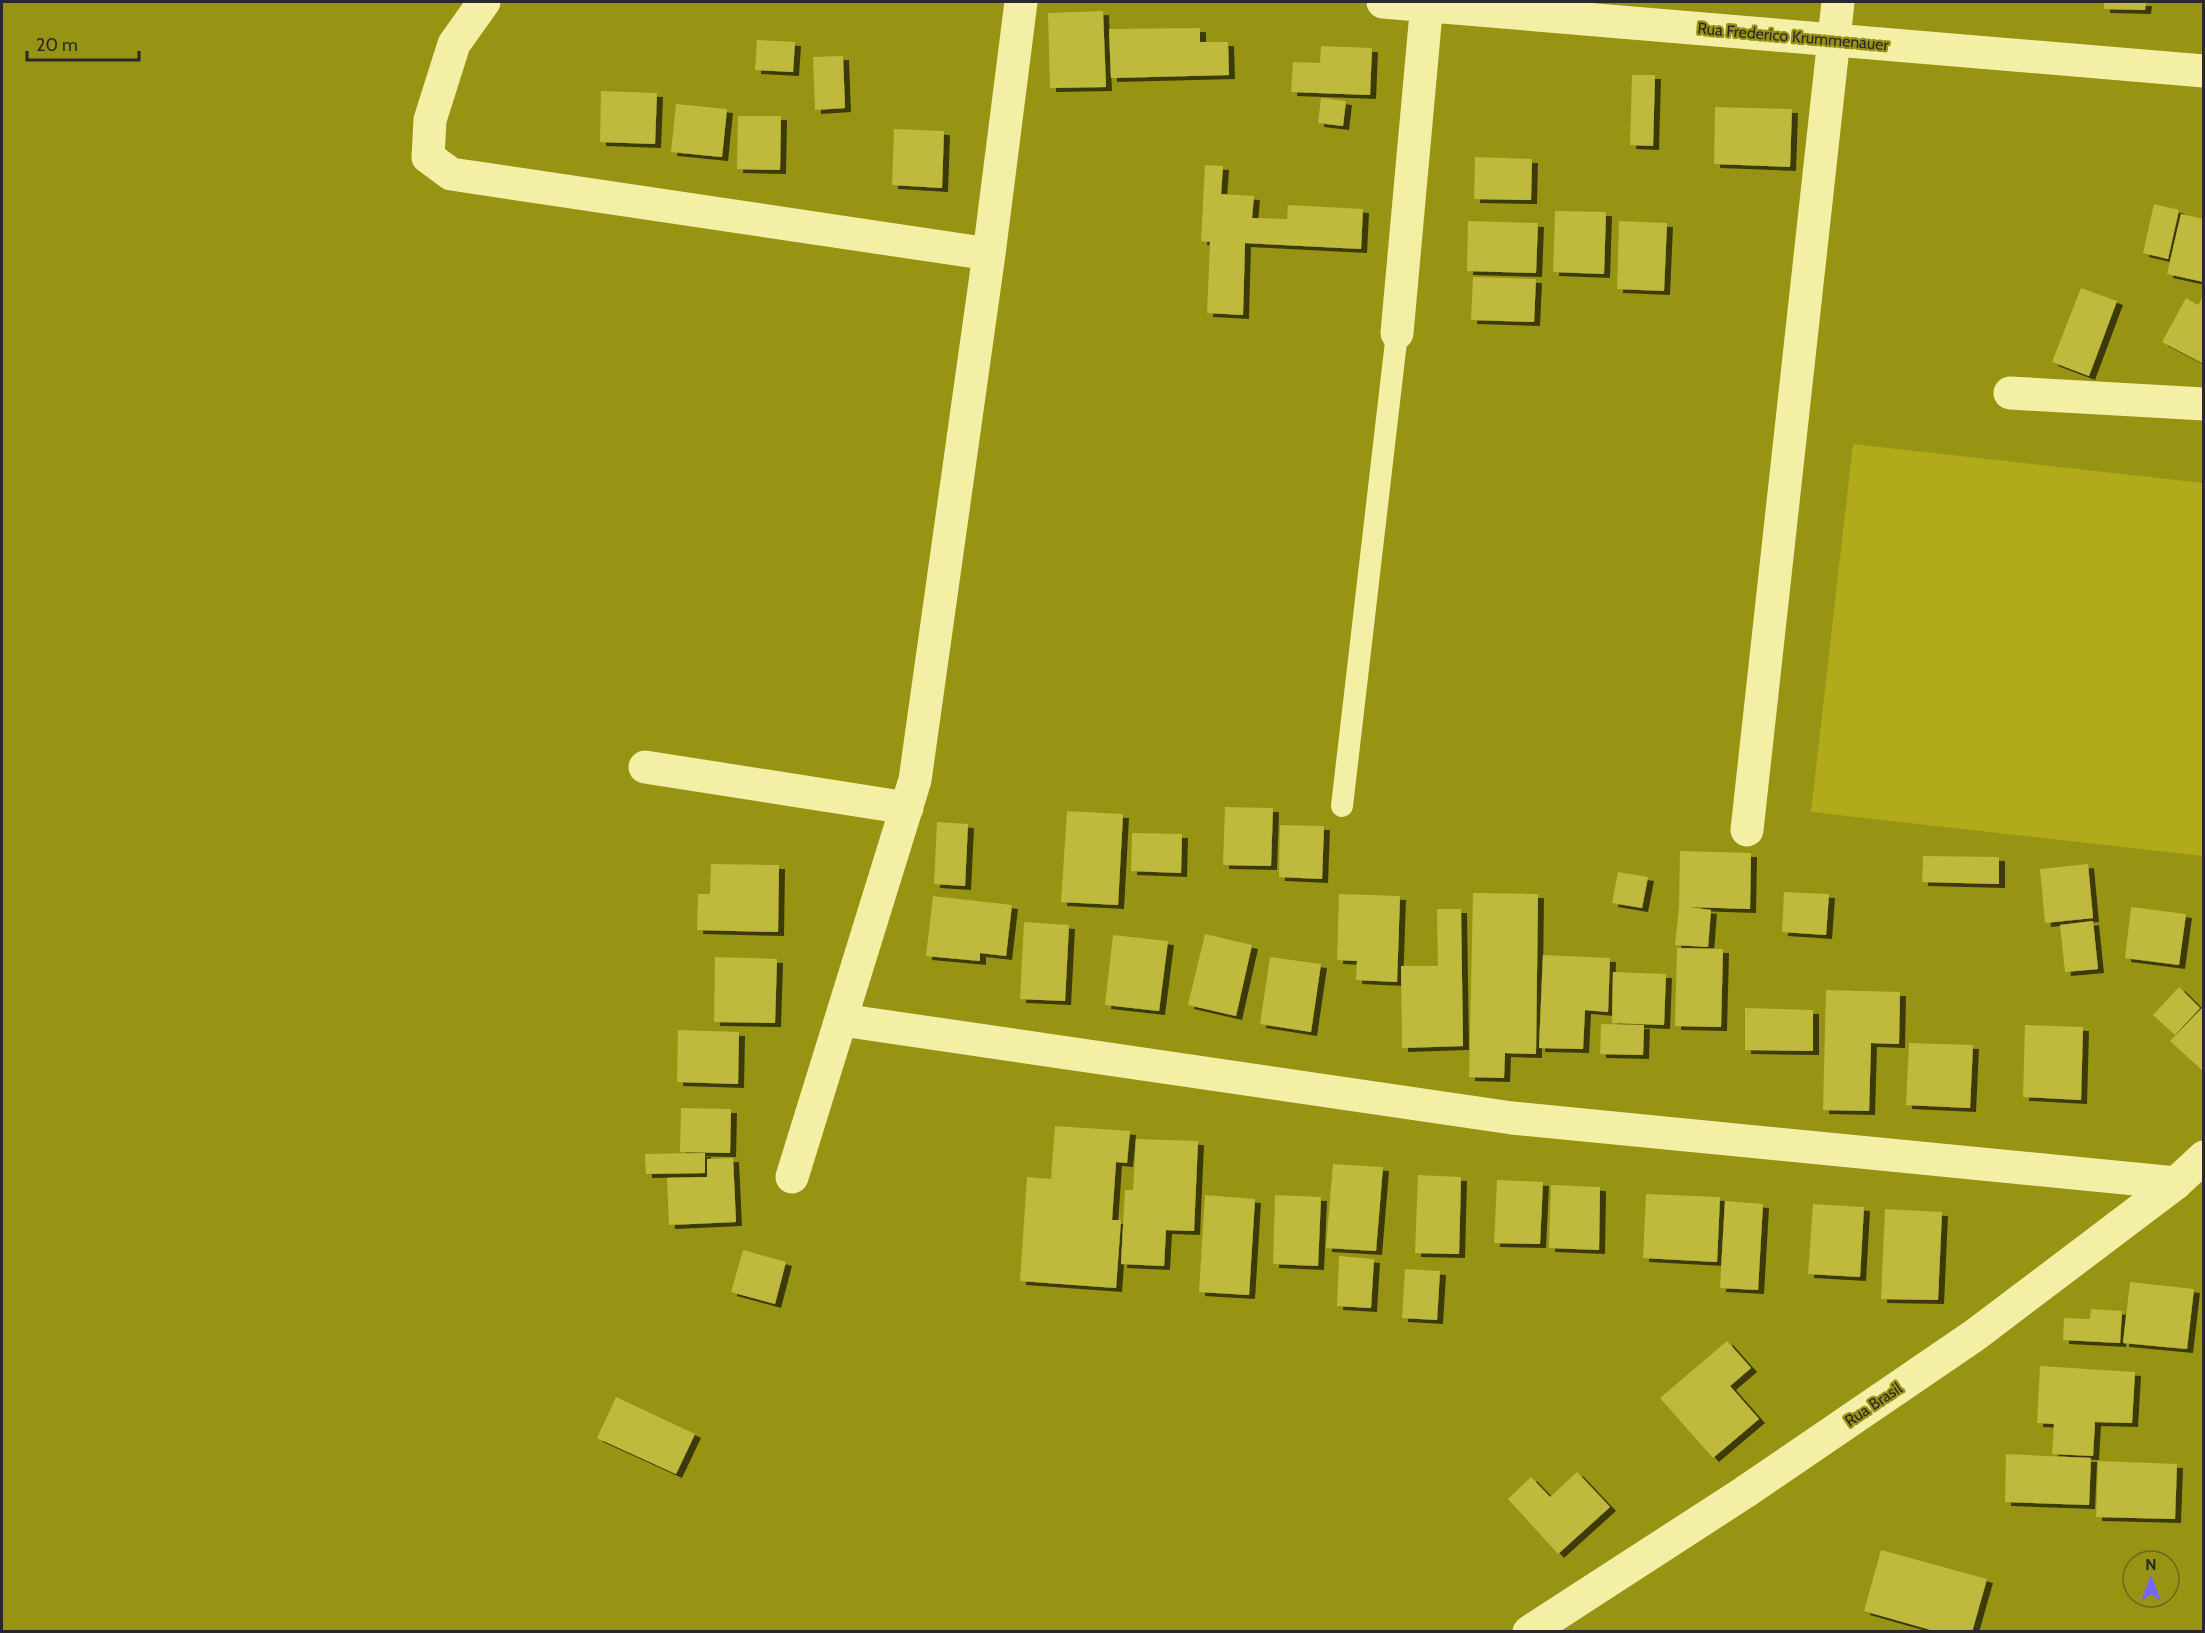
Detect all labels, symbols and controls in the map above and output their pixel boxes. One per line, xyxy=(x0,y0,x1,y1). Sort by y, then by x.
street label: Rua Frederico Krummenauer xyxy=(1697,19,1890,54)
scale bar xyxy=(27,24,140,62)
text: 20 m xyxy=(36,34,78,56)
street label: Rua Brasil xyxy=(1841,1378,1906,1430)
north arrow xyxy=(2121,1549,2181,1609)
text: N xyxy=(2145,1555,2157,1574)

